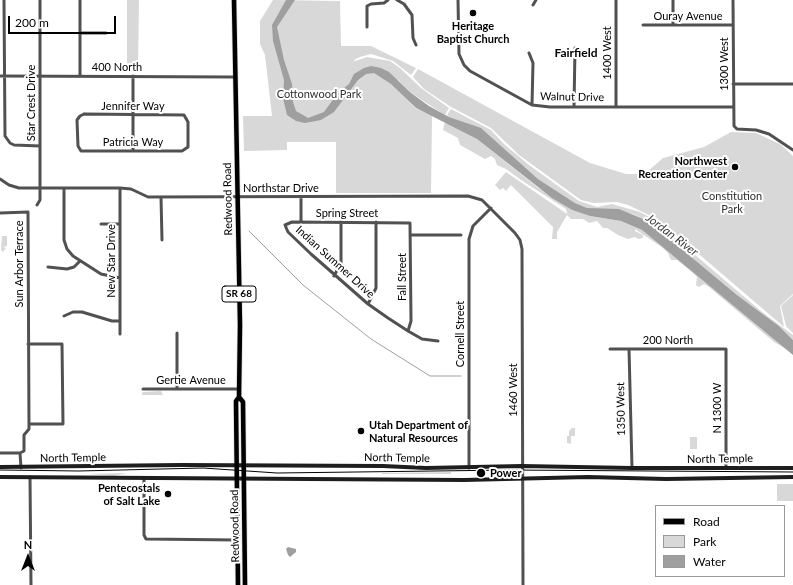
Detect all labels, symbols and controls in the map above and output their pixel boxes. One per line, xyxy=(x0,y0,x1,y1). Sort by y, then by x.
scale bar xyxy=(10,8,118,34)
marker: Heritage Baptist Church xyxy=(468,8,478,18)
street label: Ouray Avenue xyxy=(653,9,723,23)
text: 200 m xyxy=(15,15,49,30)
place label: Heritage Baptist Church xyxy=(437,19,509,45)
street label: 1400 West xyxy=(600,26,614,80)
street label: 1300 West xyxy=(717,37,731,91)
district label: Fairfield xyxy=(554,46,598,60)
street label: 400 North xyxy=(92,60,142,74)
street label: Star Crest Drive xyxy=(24,65,38,141)
park label: Cottonwood Park xyxy=(277,87,361,101)
street label: Walnut Drive xyxy=(540,90,604,104)
street label: Jennifer Way xyxy=(101,99,165,113)
street label: Patricia Way xyxy=(103,135,163,149)
place label: Northwest Recreation Center xyxy=(638,154,727,180)
street label: Redwood Road xyxy=(221,162,235,236)
marker: Northwest Recreation Center xyxy=(730,162,740,172)
street label: Northstar Drive xyxy=(243,181,319,195)
park label: Constitution Park xyxy=(702,189,762,215)
street label: Spring Street xyxy=(316,206,378,220)
water label: Jordan River xyxy=(643,211,701,259)
street label: Sun Arbor Terrace xyxy=(12,221,26,307)
street label: Indian Summer Drive xyxy=(293,223,377,301)
street label: New Star Drive xyxy=(104,224,118,298)
street label: Fall Street xyxy=(395,253,409,301)
road number: SR 68 xyxy=(222,286,256,302)
street label: Cornell Street xyxy=(453,301,467,367)
street label: 200 North xyxy=(643,333,693,347)
street label: 1460 West xyxy=(506,363,520,417)
street label: Gertie Avenue xyxy=(156,373,226,387)
street label: 1350 West xyxy=(614,382,628,436)
street label: N 1300 W xyxy=(710,383,724,433)
place label: Utah Department of Natural Resources xyxy=(369,418,468,444)
marker: Utah Department of Natural Resources xyxy=(356,426,366,436)
street label: North Temple xyxy=(40,451,106,465)
street label: North Temple xyxy=(364,451,430,465)
street label: North Temple xyxy=(687,452,753,466)
place label: Power xyxy=(490,466,521,480)
marker: Power xyxy=(475,467,487,479)
place label: Pentecostals of Salt Lake xyxy=(98,481,160,507)
marker: Pentecostals of Salt Lake xyxy=(163,489,173,499)
street label: Redwood Road xyxy=(228,489,242,563)
legend xyxy=(655,505,785,577)
text: Road xyxy=(693,514,720,529)
text: Park xyxy=(693,534,716,549)
north arrow xyxy=(8,537,48,577)
text: N xyxy=(24,538,32,551)
text: Water xyxy=(693,554,726,569)

